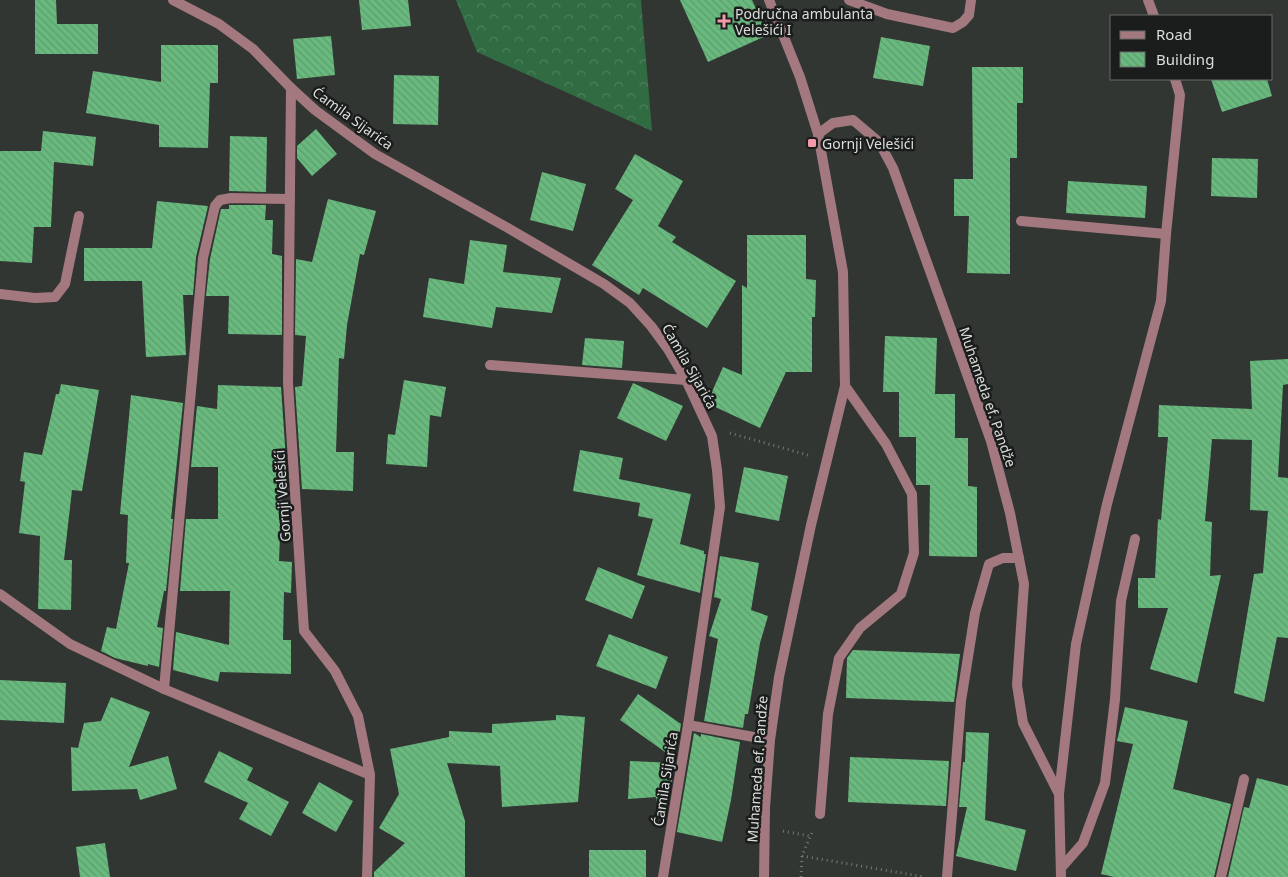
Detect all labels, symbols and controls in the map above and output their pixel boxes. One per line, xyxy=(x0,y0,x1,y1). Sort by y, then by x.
place label: Područna ambulanta Velešići I xyxy=(735,4,873,39)
marker: Područna ambulanta Velešići I xyxy=(717,14,731,28)
legend xyxy=(1110,15,1273,80)
text: Road xyxy=(1156,24,1192,44)
text: Building xyxy=(1156,49,1214,69)
street label: Ćamila Sijarića xyxy=(309,82,397,154)
place label: Gornji Velešići xyxy=(822,134,914,153)
marker: Gornji Velešići xyxy=(806,137,818,149)
street label: Ćamila Sijarića xyxy=(658,320,722,412)
street label: Muhameda ef. Pandže xyxy=(955,324,1021,470)
street label: Gornji Velešići xyxy=(269,449,295,543)
street label: Muhameda ef. Pandže xyxy=(742,695,772,843)
street label: Ćamila Sijarića xyxy=(648,730,682,828)

